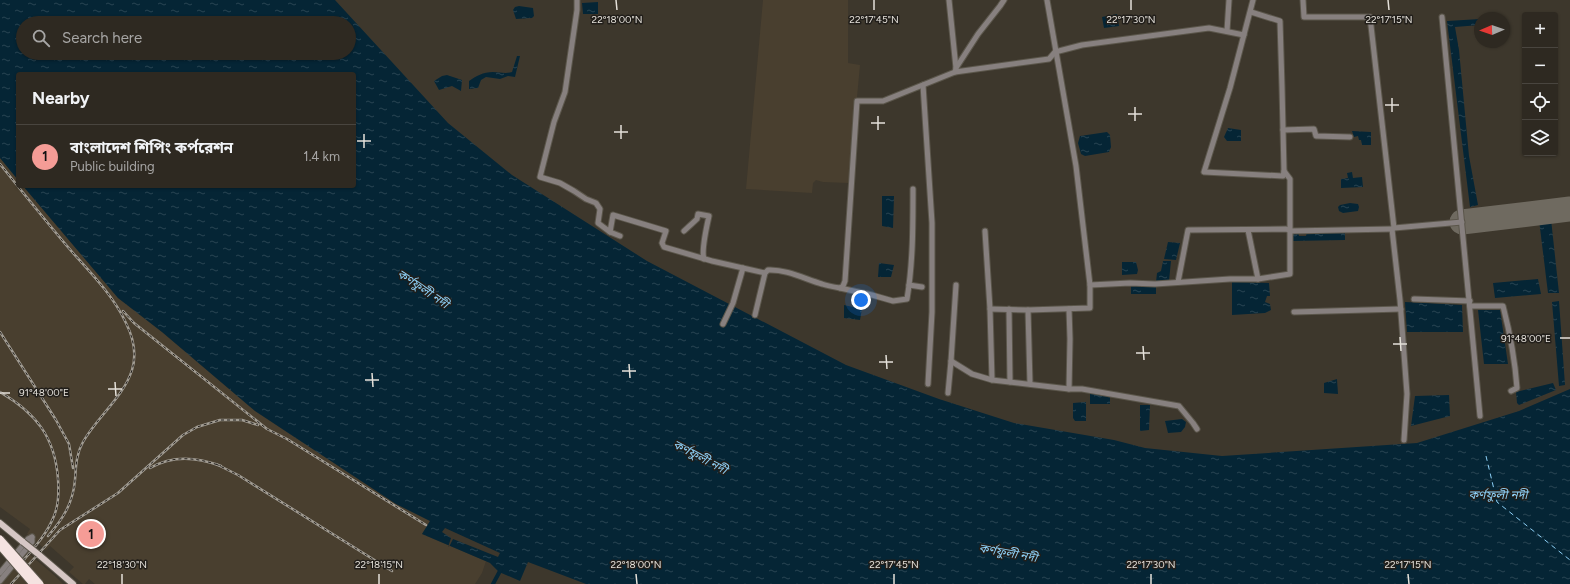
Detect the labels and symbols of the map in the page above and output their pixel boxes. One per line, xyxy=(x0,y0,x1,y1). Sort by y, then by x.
north arrow xyxy=(1474,12,1510,48)
text: 22°18'00"N xyxy=(592,13,642,26)
text: 22°17'45"N xyxy=(849,13,899,26)
text: 22°17'30"N xyxy=(1106,13,1156,26)
text: 22°17'15"N xyxy=(1365,13,1413,26)
water label: কর্ণফুলী নদী xyxy=(395,267,454,313)
your location xyxy=(851,290,871,310)
text: 91°48'00"E xyxy=(1501,332,1551,345)
text: 91°48'00"E xyxy=(19,386,69,399)
water label: কর্ণফুলী নদী xyxy=(671,437,732,478)
water label: কর্ণফুলী নদী xyxy=(1468,488,1530,502)
pin: 1 xyxy=(78,519,104,549)
water label: কর্ণফুলী নদী xyxy=(978,541,1041,566)
text: 22°18'30"N xyxy=(97,558,147,571)
text: 22°18'15"N xyxy=(355,558,403,571)
text: 22°18'00"N xyxy=(611,558,661,571)
text: 22°17'45"N xyxy=(869,558,919,571)
text: 22°17'30"N xyxy=(1126,558,1176,571)
text: 22°17'15"N xyxy=(1384,558,1432,571)

